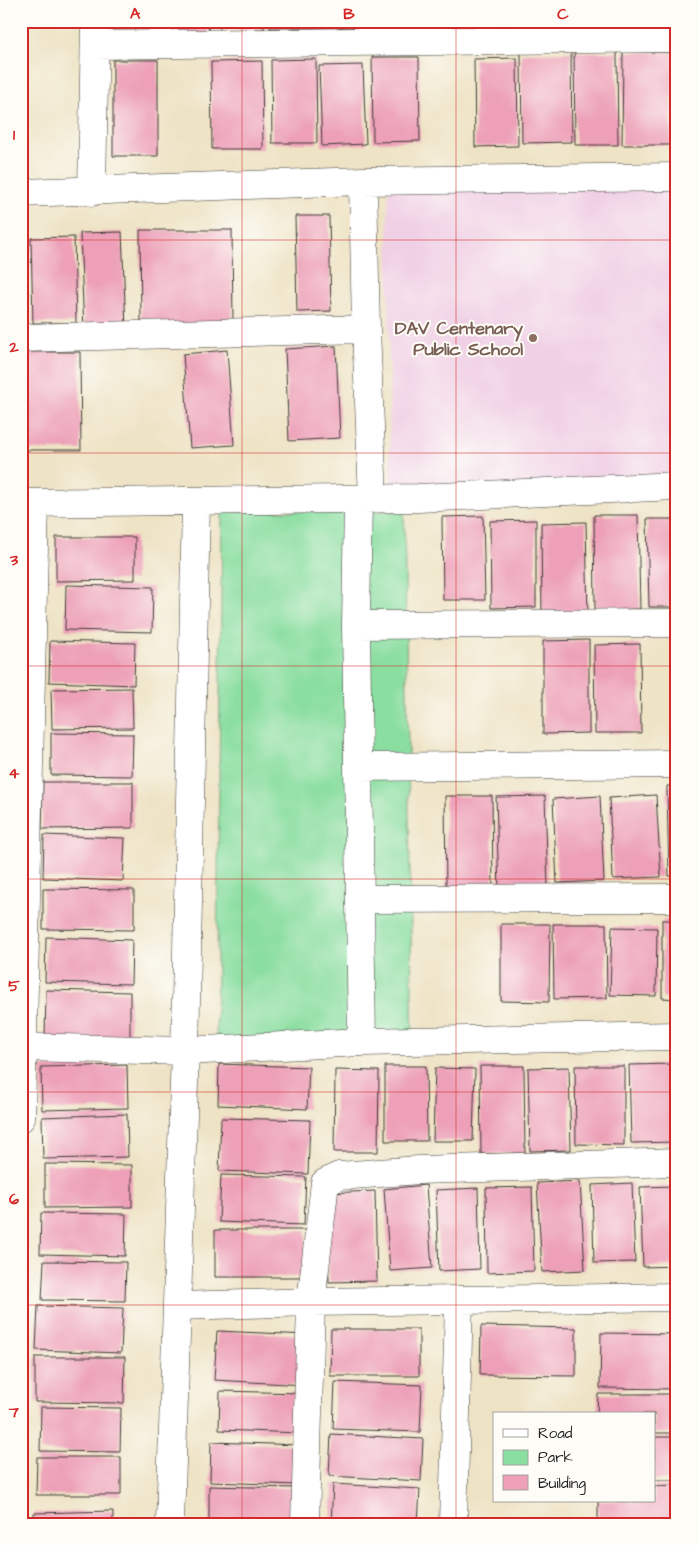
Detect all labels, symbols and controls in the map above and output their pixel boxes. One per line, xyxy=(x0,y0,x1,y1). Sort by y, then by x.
text: A xyxy=(130,3,141,25)
text: B xyxy=(343,3,355,25)
text: C xyxy=(557,3,569,25)
text: 1 xyxy=(13,124,16,146)
place label: DAV Centenary Public School xyxy=(395,316,523,362)
marker: DAV Centenary Public School xyxy=(527,332,539,344)
text: 2 xyxy=(8,336,19,358)
text: 3 xyxy=(9,549,19,571)
text: 4 xyxy=(9,762,20,784)
text: 5 xyxy=(8,975,20,997)
text: 6 xyxy=(9,1188,19,1210)
text: 7 xyxy=(8,1401,19,1423)
legend xyxy=(493,1412,656,1502)
text: Road xyxy=(538,1423,573,1444)
text: Park xyxy=(538,1447,573,1468)
text: Building xyxy=(538,1473,586,1495)

